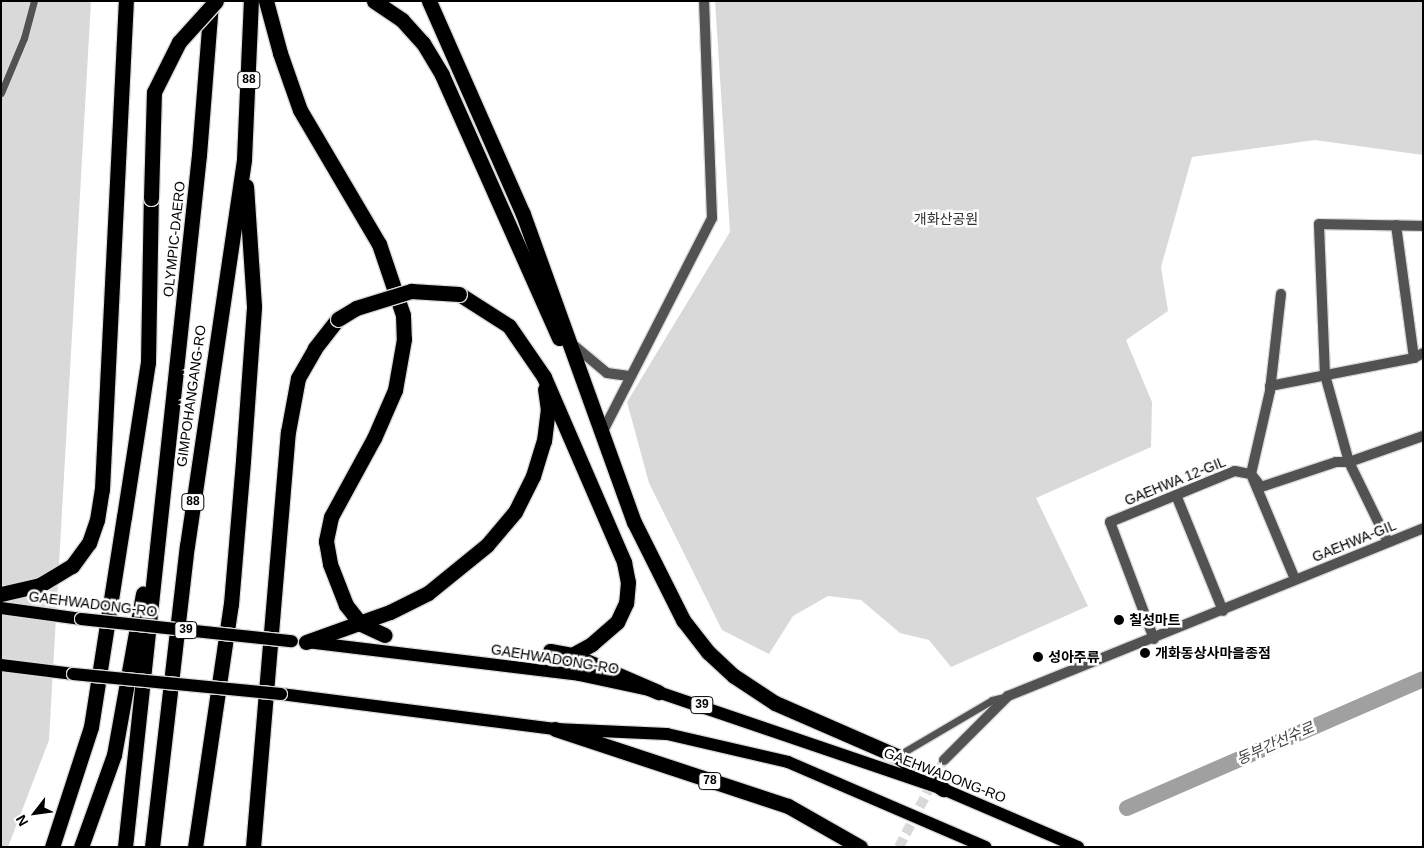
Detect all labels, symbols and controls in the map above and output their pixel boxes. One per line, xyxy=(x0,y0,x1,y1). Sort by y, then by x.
road number: 88 xyxy=(236,70,262,90)
street label: OLYMPIC-DAERO xyxy=(160,180,188,298)
park label: 개화산공원 xyxy=(914,211,978,227)
street label: GIMPOHANGANG-RO xyxy=(173,324,209,468)
street label: GAEHWA 12-GIL xyxy=(1122,453,1228,509)
road number: 88 xyxy=(180,492,206,512)
street label: GAEHWA-GIL xyxy=(1310,517,1398,565)
street label: GAEHWADONG-RO xyxy=(28,588,158,620)
place label: 칠성마트 xyxy=(1129,612,1181,628)
marker: 칠성마트 xyxy=(1113,614,1125,626)
road number: 39 xyxy=(174,620,198,640)
street label: GAEHWADONG-RO xyxy=(490,641,620,677)
place label: 개화동상사마을종점 xyxy=(1155,645,1271,661)
marker: 개화동상사마을종점 xyxy=(1139,647,1151,659)
place label: 성아주류 xyxy=(1048,649,1100,665)
marker: 성아주류 xyxy=(1032,651,1044,663)
road number: 39 xyxy=(690,696,714,714)
water label: 동부간선수로 xyxy=(1234,718,1316,768)
street label: GAEHWADONG-RO xyxy=(882,744,1008,806)
road number: 78 xyxy=(698,771,722,790)
north arrow xyxy=(10,788,60,838)
text: N xyxy=(13,812,31,829)

